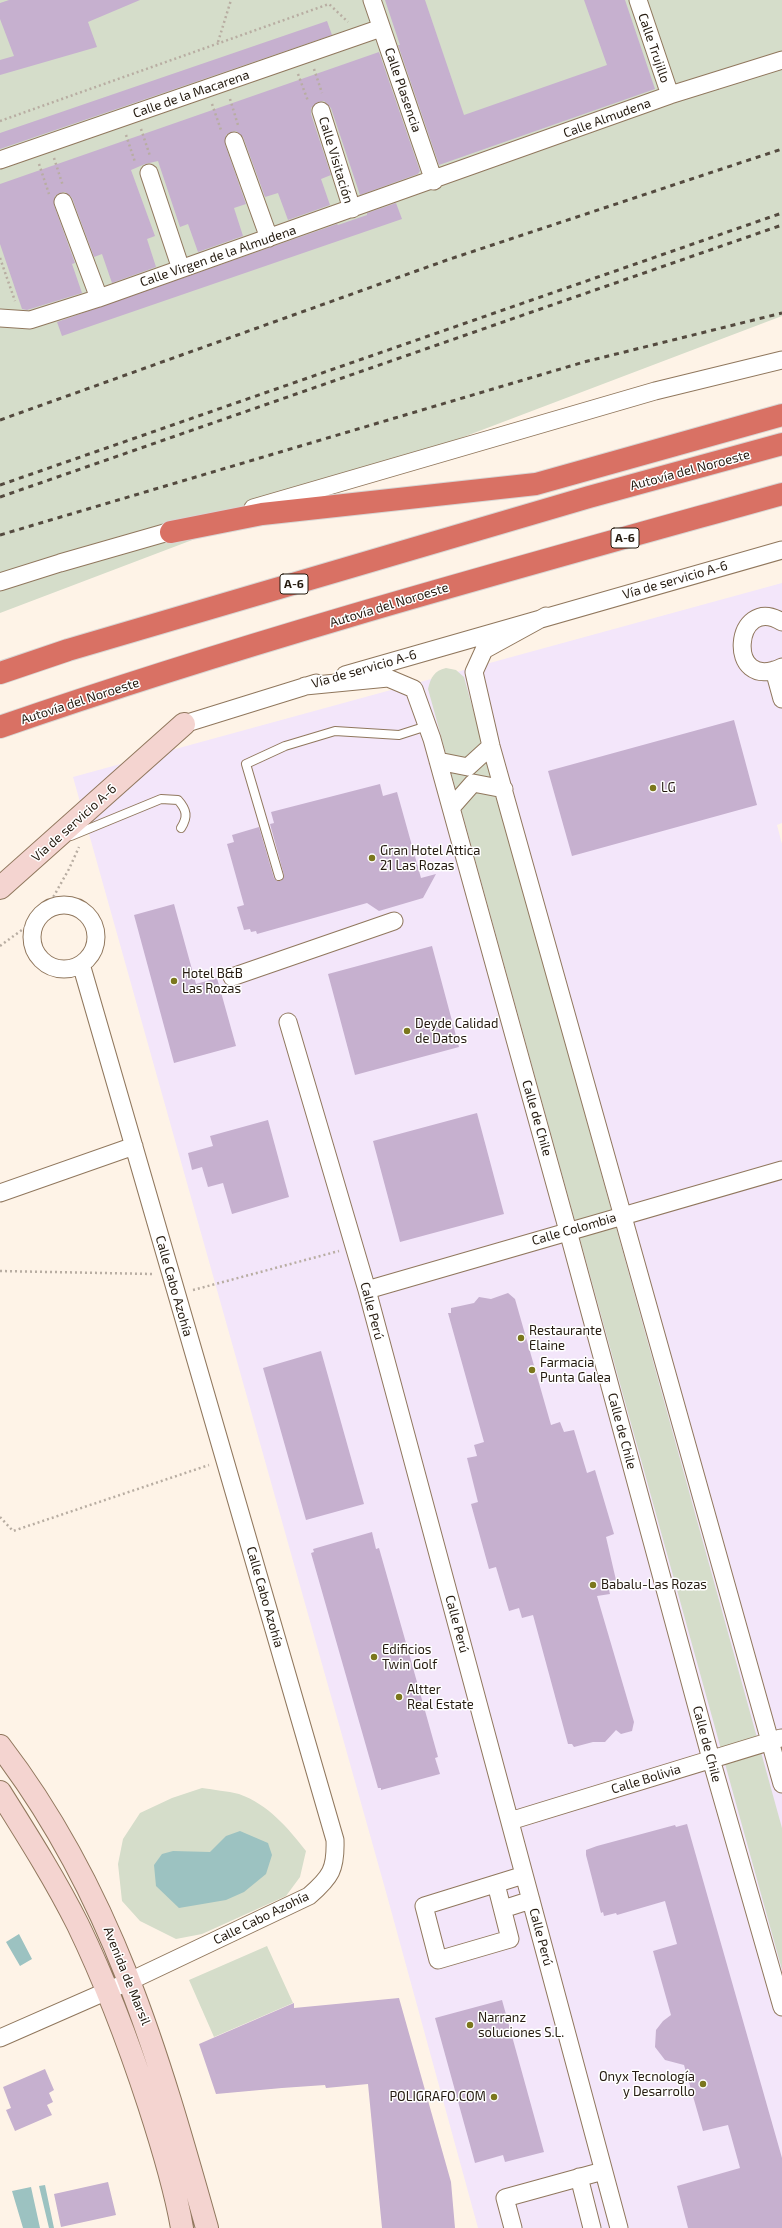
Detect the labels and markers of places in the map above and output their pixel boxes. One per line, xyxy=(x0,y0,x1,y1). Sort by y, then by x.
place label: LG xyxy=(661,780,676,796)
marker: LG xyxy=(648,783,658,793)
place label: Gran Hotel Attica 21 Las Rozas xyxy=(380,843,480,874)
marker: Gran Hotel Attica 21 Las Rozas xyxy=(367,853,377,863)
place label: Hotel B&B Las Rozas xyxy=(182,966,243,997)
marker: Hotel B&B Las Rozas xyxy=(169,976,179,986)
place label: Deyde Calidad de Datos xyxy=(415,1016,498,1047)
marker: Deyde Calidad de Datos xyxy=(402,1026,412,1036)
place label: Restaurante Elaine xyxy=(529,1323,602,1354)
marker: Restaurante Elaine xyxy=(516,1333,526,1343)
place label: Farmacia Punta Galea xyxy=(540,1355,611,1386)
marker: Farmacia Punta Galea xyxy=(527,1365,537,1375)
place label: Babalu-Las Rozas xyxy=(601,1577,707,1593)
marker: Babalu-Las Rozas xyxy=(588,1580,598,1590)
place label: Edificios Twin Golf xyxy=(382,1642,437,1673)
marker: Edificios Twin Golf xyxy=(369,1652,379,1662)
place label: Altter Real Estate xyxy=(407,1682,474,1713)
marker: Altter Real Estate xyxy=(394,1692,404,1702)
place label: Narranz soluciones S.L. xyxy=(478,2010,564,2041)
marker: Narranz soluciones S.L. xyxy=(465,2020,475,2030)
place label: Onyx Tecnología y Desarrollo xyxy=(599,2069,695,2100)
marker: Onyx Tecnología y Desarrollo xyxy=(698,2079,708,2089)
place label: POLIGRAFO.COM xyxy=(389,2089,486,2105)
marker: POLIGRAFO.COM xyxy=(489,2092,499,2102)

